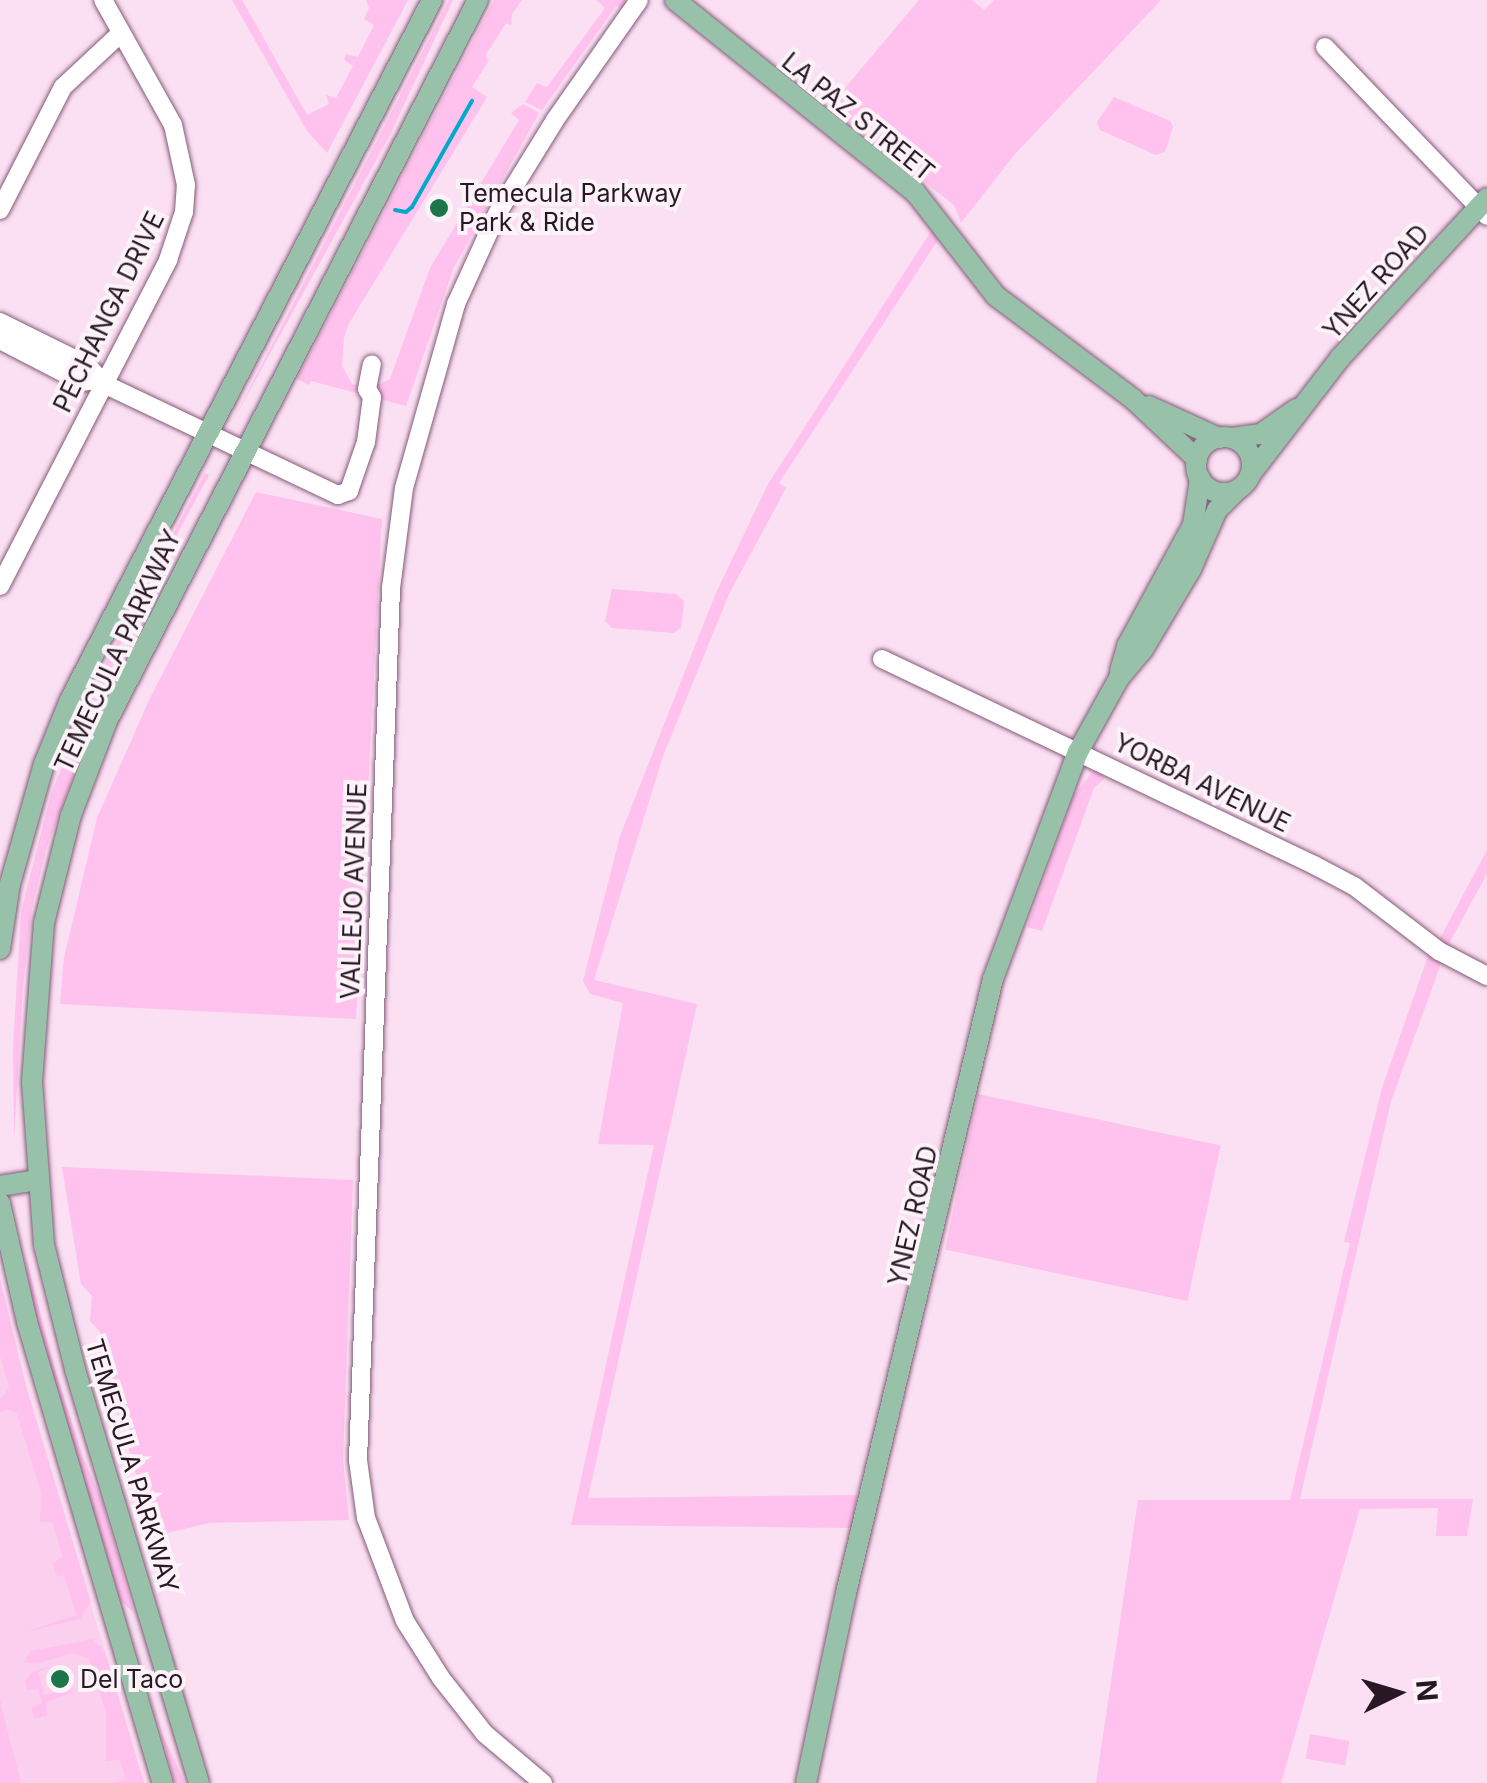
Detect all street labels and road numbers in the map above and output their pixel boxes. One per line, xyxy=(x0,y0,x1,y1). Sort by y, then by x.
street label: LA PAZ STREET xyxy=(776,47,940,187)
street label: PECHANGA DRIVE xyxy=(47,207,171,417)
street label: YNEZ ROAD xyxy=(1317,219,1435,345)
street label: TEMECULA PARKWAY xyxy=(49,525,187,777)
street label: YORBA AVENUE xyxy=(1109,727,1295,839)
street label: VALLEJO AVENUE xyxy=(335,782,373,1000)
street label: YNEZ ROAD xyxy=(882,1143,944,1289)
street label: TEMECULA PARKWAY xyxy=(79,1335,185,1597)

